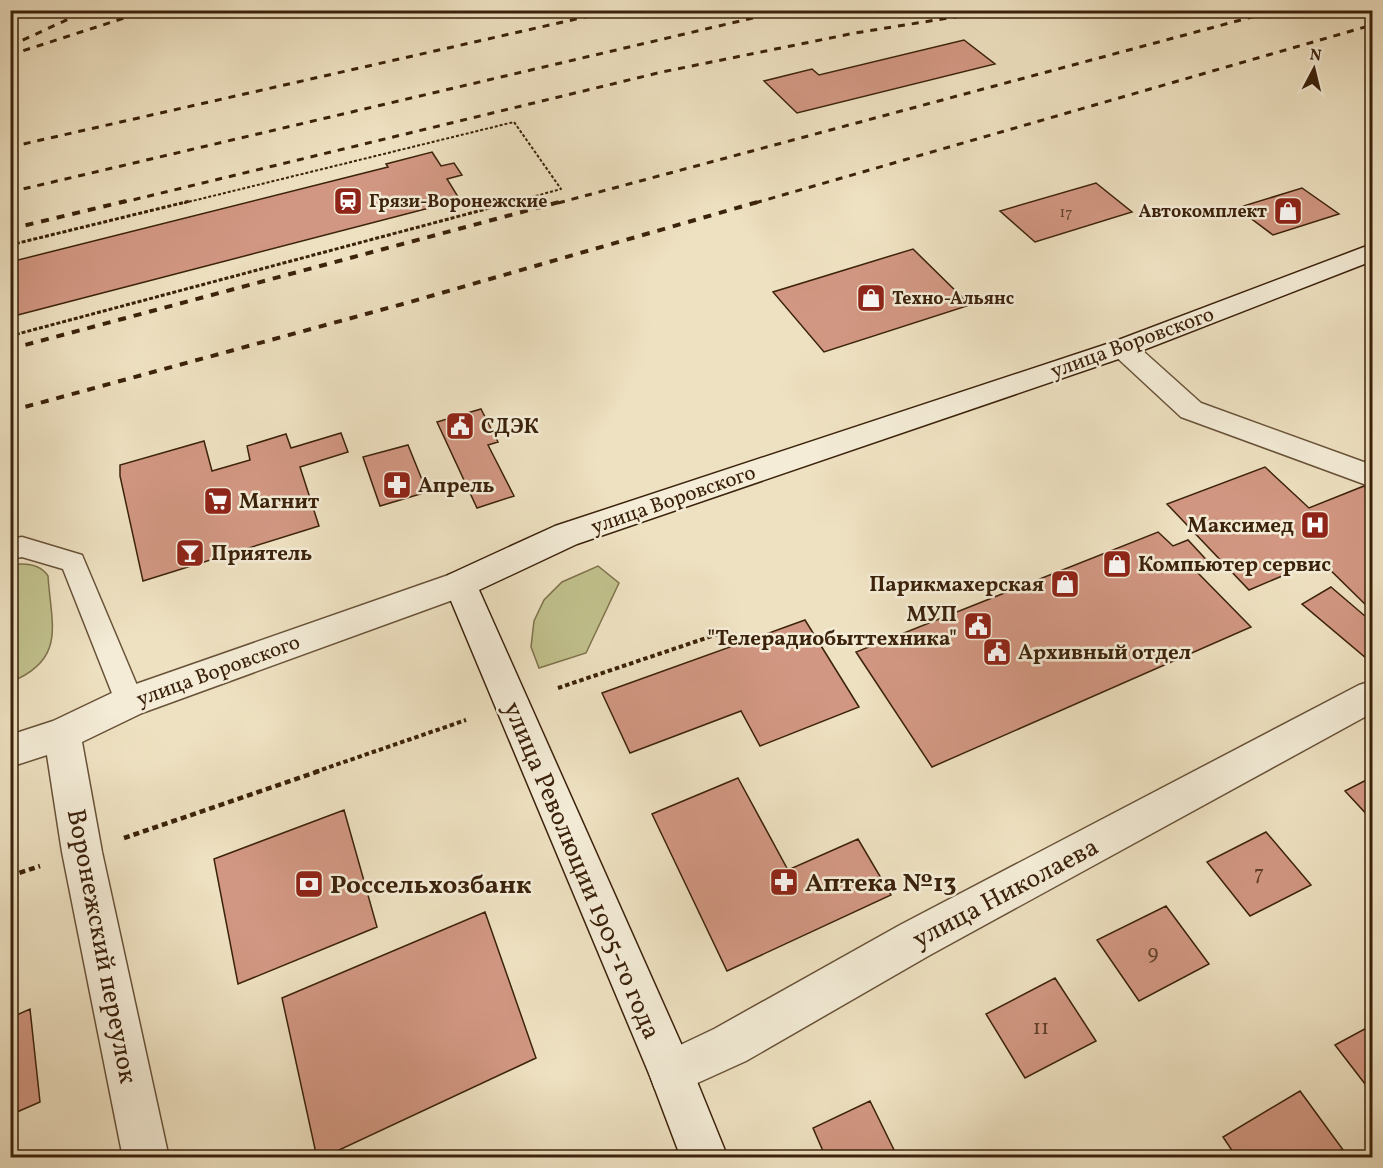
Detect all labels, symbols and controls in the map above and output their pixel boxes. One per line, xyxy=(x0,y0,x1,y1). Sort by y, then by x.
north arrow xyxy=(1284,39,1344,99)
text: N xyxy=(1308,44,1323,68)
station icon: Грязи-Воронежские xyxy=(332,185,364,217)
place label: Грязи-Воронежские xyxy=(369,190,547,215)
shop icon: Автокомплект xyxy=(1272,195,1304,227)
place label: Автокомплект xyxy=(1139,200,1267,225)
house number: 17 xyxy=(1059,203,1073,224)
shop icon: Техно-Альянс xyxy=(855,282,887,314)
place label: Техно-Альянс xyxy=(892,287,1014,312)
street label: улица Воровского xyxy=(1047,300,1218,387)
public building icon: СДЭК xyxy=(444,410,476,442)
place label: СДЭК xyxy=(481,413,539,442)
street label: улица Воровского xyxy=(587,459,760,542)
pharmacy icon: Апрель xyxy=(381,469,413,501)
place label: Апрель xyxy=(418,472,495,501)
supermarket icon: Магнит xyxy=(202,485,234,517)
place label: Магнит xyxy=(239,488,320,517)
hospital icon: Максимед xyxy=(1299,509,1331,541)
place label: Максимед xyxy=(1187,512,1294,541)
bar icon: Приятель xyxy=(174,537,206,569)
place label: Приятель xyxy=(211,540,312,569)
shop icon: Компьютер сервис xyxy=(1101,548,1133,580)
place label: Компьютер сервис xyxy=(1138,551,1331,580)
shop icon: Парикмахерская xyxy=(1049,568,1081,600)
place label: Парикмахерская xyxy=(869,571,1044,600)
place label: МУП "Телерадиобыттехника" xyxy=(707,601,957,654)
public building icon: МУП "Телерадиобыттехника" xyxy=(962,610,994,642)
street label: улица Воровского xyxy=(133,628,304,715)
public building icon: Архивный отдел xyxy=(981,636,1013,668)
place label: Архивный отдел xyxy=(1018,639,1191,668)
street label: улица Революции 1905-го года xyxy=(493,696,669,1045)
street label: Воронежский переулок xyxy=(57,806,145,1087)
street label: улица Николаева xyxy=(907,830,1105,958)
house number: 7 xyxy=(1254,860,1264,889)
pharmacy icon: Аптека №13 xyxy=(768,866,800,898)
place label: Аптека №13 xyxy=(805,866,957,902)
bank icon: Россельхозбанк xyxy=(293,868,325,900)
place label: Россельхозбанк xyxy=(330,868,532,904)
house number: 9 xyxy=(1148,939,1159,968)
house number: 11 xyxy=(1033,1014,1049,1043)

